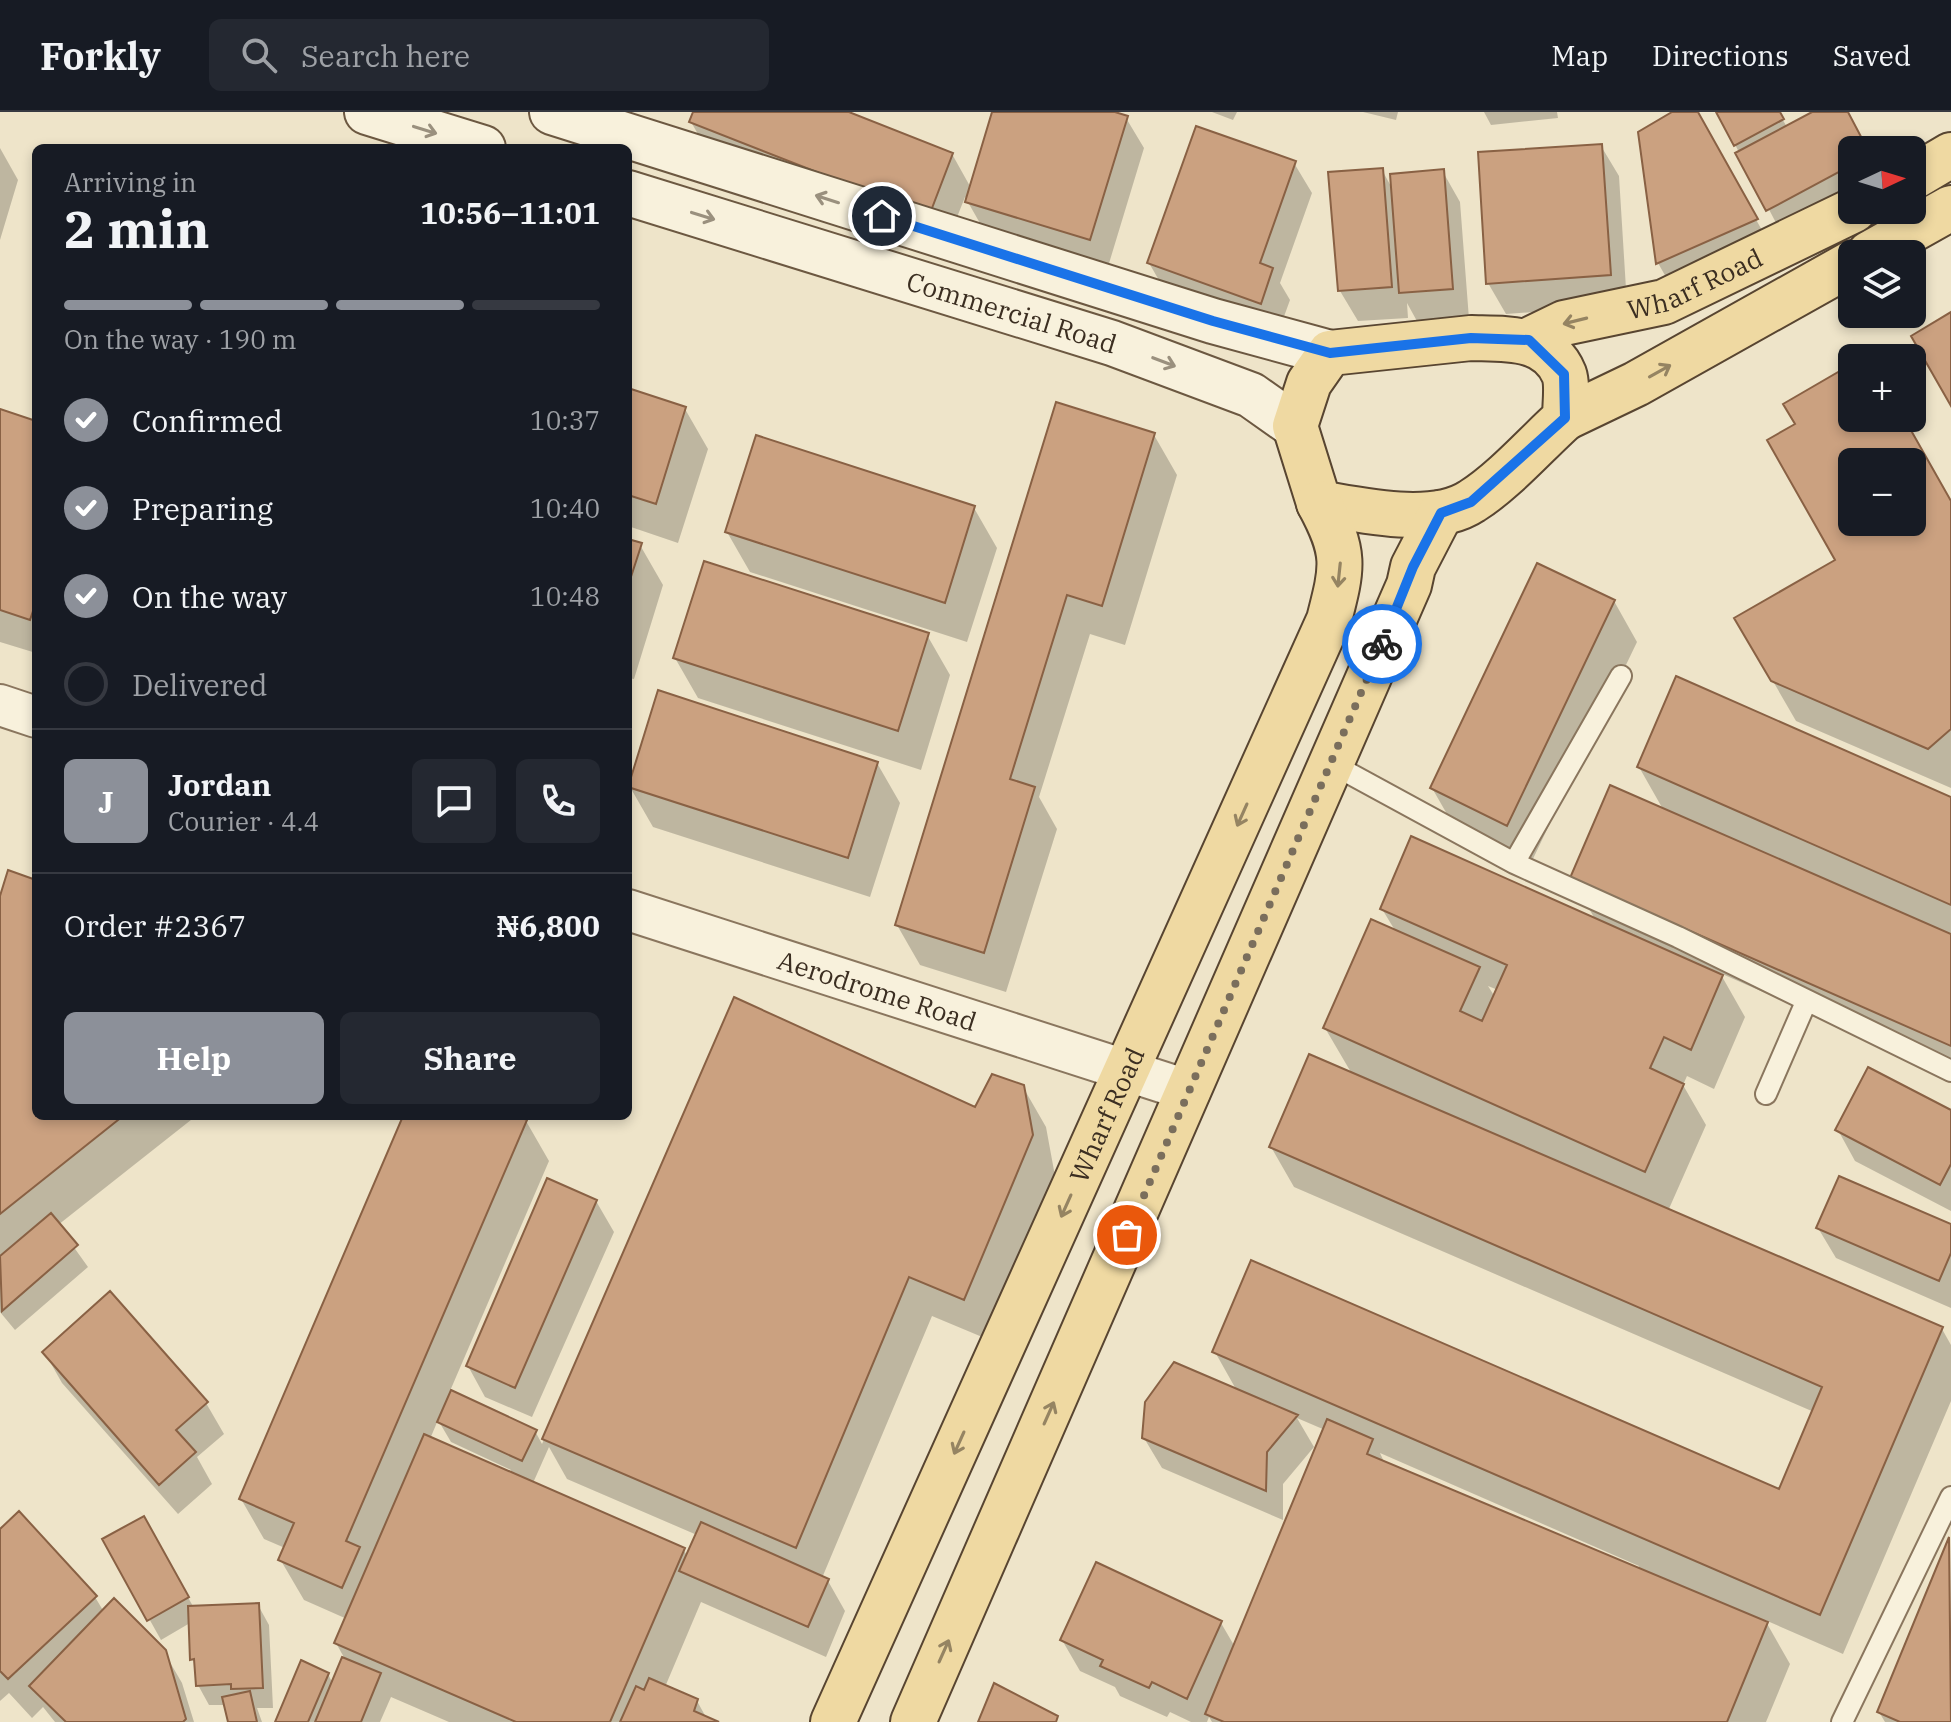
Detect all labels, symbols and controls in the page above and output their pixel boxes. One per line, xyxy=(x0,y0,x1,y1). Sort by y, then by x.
search box xyxy=(209,19,769,91)
text: Forkly xyxy=(40,31,161,80)
icon: search xyxy=(237,33,281,77)
text: Search here xyxy=(301,36,470,75)
text: Map xyxy=(1551,37,1608,74)
text: Directions xyxy=(1652,37,1789,74)
text: Saved xyxy=(1833,37,1911,74)
one-way arrow xyxy=(411,123,437,138)
north arrow xyxy=(1838,136,1926,224)
map controls xyxy=(1838,136,1926,536)
text: Arriving in xyxy=(64,165,197,199)
pin xyxy=(848,182,916,250)
one-way arrow xyxy=(815,191,841,206)
text: 10:56–11:01 xyxy=(420,193,600,232)
icon: home xyxy=(860,194,904,238)
text: 2 min xyxy=(64,195,210,262)
one-way arrow xyxy=(689,209,715,224)
street label: Wharf Road xyxy=(1624,240,1768,326)
button: layers xyxy=(1838,240,1926,328)
street label: Commercial Road xyxy=(903,263,1121,361)
one-way arrow xyxy=(1563,314,1589,329)
text: On the way · 190 m xyxy=(64,322,297,356)
button: + xyxy=(1838,344,1926,432)
one-way arrow xyxy=(1151,356,1176,370)
one-way arrow xyxy=(1648,363,1671,379)
icon: check xyxy=(64,398,108,442)
text: Confirmed xyxy=(132,401,283,440)
text: 10:37 xyxy=(530,403,600,437)
button: − xyxy=(1838,448,1926,536)
icon: check xyxy=(64,486,108,530)
text: Preparing xyxy=(132,489,273,528)
text: 10:40 xyxy=(530,491,600,525)
one-way arrow xyxy=(1331,562,1346,588)
icon: check xyxy=(64,574,108,618)
text: On the way xyxy=(132,577,287,616)
text: 10:48 xyxy=(530,579,600,613)
courier xyxy=(1342,604,1422,684)
icon: bike xyxy=(1360,622,1404,666)
text: Delivered xyxy=(132,665,267,704)
button: chat xyxy=(412,759,496,843)
button: phone xyxy=(516,759,600,843)
text: Jordan xyxy=(168,765,271,804)
text: J xyxy=(98,782,114,821)
one-way arrow xyxy=(1234,803,1249,827)
text: Courier · 4.4 xyxy=(168,804,319,838)
text: Order #2367 xyxy=(64,906,246,945)
text: ₦6,800 xyxy=(496,906,600,945)
street label: Aerodrome Road xyxy=(774,942,981,1038)
button: Help xyxy=(64,1012,324,1104)
button: Share xyxy=(340,1012,600,1104)
street label: Wharf Road xyxy=(1061,1042,1152,1188)
one-way arrow xyxy=(1058,1193,1073,1218)
pin xyxy=(1093,1201,1161,1269)
icon: bag xyxy=(1105,1213,1149,1257)
one-way arrow xyxy=(1042,1401,1057,1425)
one-way arrow xyxy=(951,1430,966,1454)
one-way arrow xyxy=(937,1639,952,1663)

